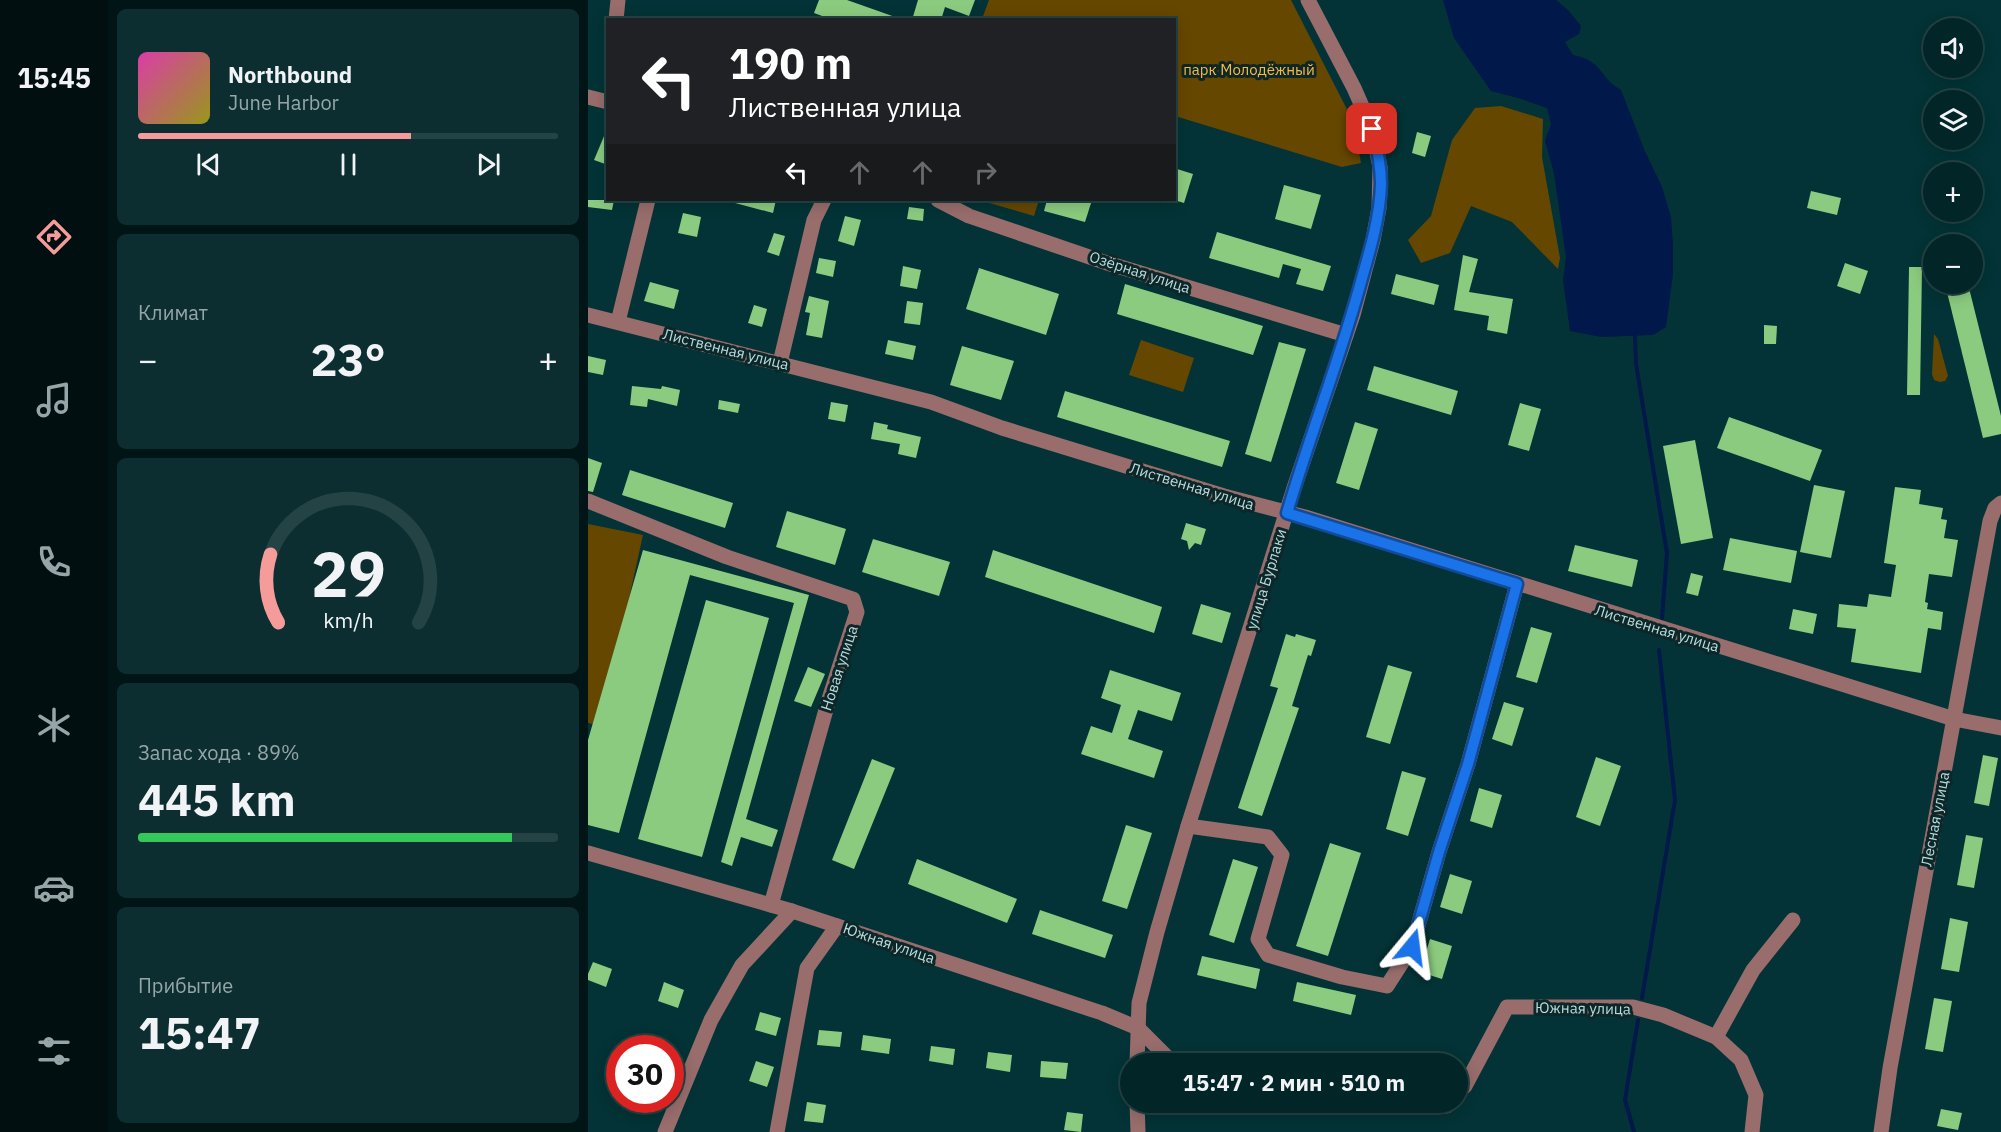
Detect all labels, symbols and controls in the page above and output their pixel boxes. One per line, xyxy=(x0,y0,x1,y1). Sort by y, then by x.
map controls xyxy=(1923,18,1983,294)
button: sound xyxy=(1923,18,1983,78)
text: 190 m xyxy=(729,36,852,91)
icon: left xyxy=(630,42,708,120)
text: 15:45 xyxy=(17,60,91,95)
text: Northbound xyxy=(228,60,352,89)
park label: парк Молодёжный xyxy=(1183,60,1315,79)
text: June Harbor xyxy=(228,89,339,116)
text: Лиственная улица xyxy=(729,89,961,124)
button: layers xyxy=(1923,90,1983,150)
pin xyxy=(1346,103,1397,154)
icon: arrive xyxy=(1355,112,1388,145)
icon: previous xyxy=(192,148,225,181)
icon: pause xyxy=(332,148,365,181)
icon: next xyxy=(472,148,505,181)
icon: left xyxy=(780,156,813,189)
icon: ahead xyxy=(843,156,876,189)
icon: ahead xyxy=(906,156,939,189)
icon: right xyxy=(969,156,1002,189)
button: + xyxy=(1923,162,1983,222)
icon: directions xyxy=(33,216,75,258)
button: − xyxy=(1923,234,1983,294)
street label: Озёрная улица xyxy=(1087,247,1193,297)
text: Климат xyxy=(138,299,208,326)
street label: Лиственная улица xyxy=(661,324,791,374)
text: 23° xyxy=(310,330,386,388)
text: − xyxy=(138,338,158,381)
text: + xyxy=(538,338,558,381)
icon: music xyxy=(33,379,75,421)
street label: Лиственная улица xyxy=(1127,458,1257,514)
street label: улица Бурлаки xyxy=(1242,526,1290,632)
text: 29 xyxy=(311,533,385,614)
icon: phone xyxy=(33,541,75,583)
street label: Лиственная улица xyxy=(1592,600,1722,656)
text: km/h xyxy=(323,606,373,634)
street label: Новая улица xyxy=(816,623,862,713)
icon: climate xyxy=(33,704,75,746)
text: Запас хода · 89% xyxy=(138,739,300,766)
text: 445 km xyxy=(138,770,296,828)
street label: Лесная улица xyxy=(1917,770,1953,868)
icon: car xyxy=(33,867,75,909)
position arrow xyxy=(1380,915,1444,979)
street label: Южная улица xyxy=(841,918,937,968)
text: Прибытие xyxy=(138,972,233,999)
street label: Южная улица xyxy=(1535,998,1631,1018)
text: 15:47 xyxy=(138,1003,261,1061)
icon: filters xyxy=(33,1030,75,1072)
speed limit sign: 30 xyxy=(606,1035,684,1113)
text: 15:47 · 2 мин · 510 m xyxy=(1183,1068,1405,1097)

